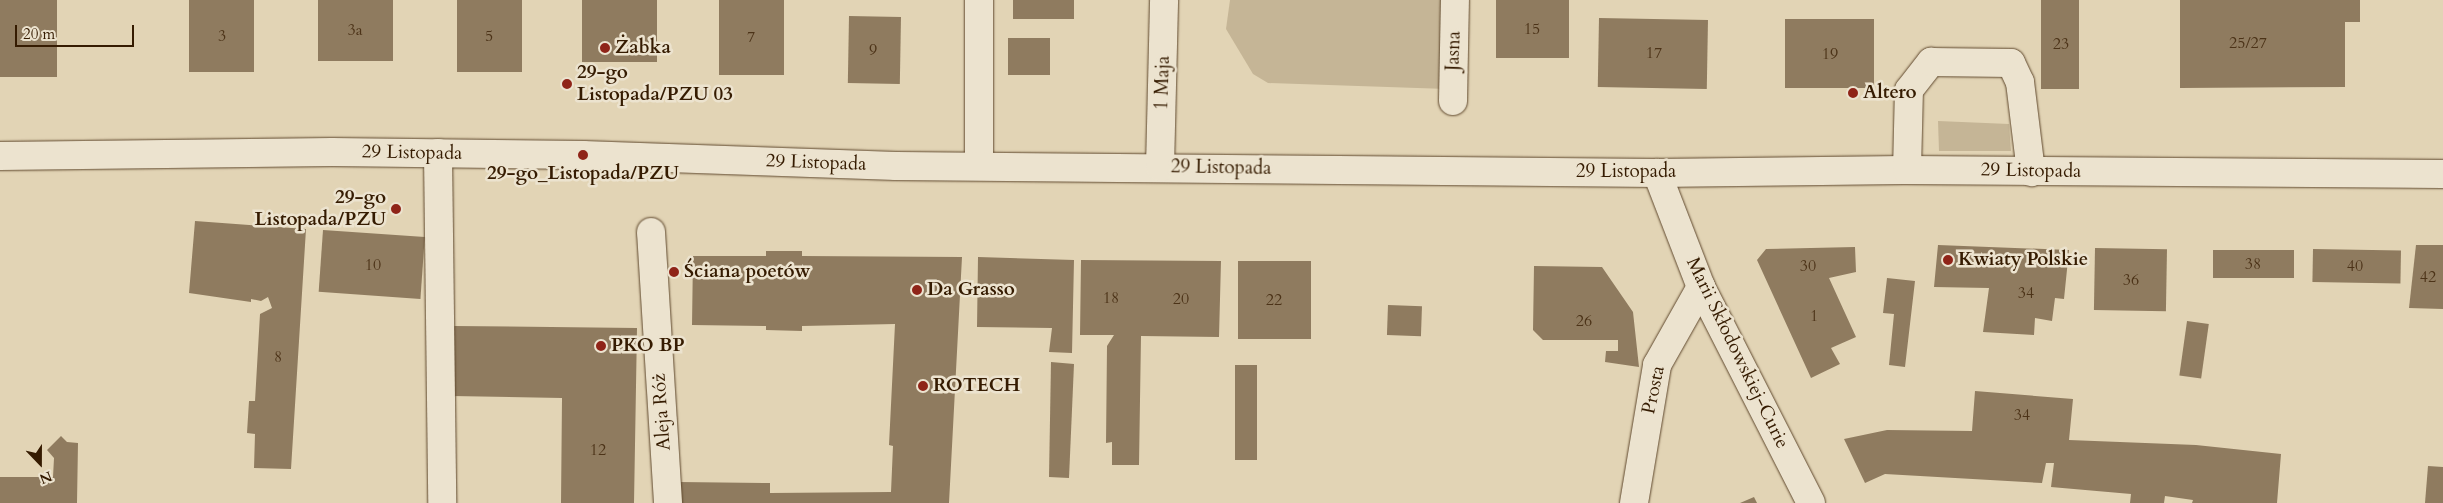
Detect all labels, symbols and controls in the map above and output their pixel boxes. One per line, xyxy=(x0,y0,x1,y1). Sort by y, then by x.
scale bar xyxy=(18,15,136,47)
house number: 15 xyxy=(1524,19,1540,39)
house number: 3a xyxy=(347,20,363,40)
text: 20 m xyxy=(23,24,55,44)
house number: 3 xyxy=(218,26,226,46)
house number: 5 xyxy=(485,26,493,46)
house number: 7 xyxy=(747,27,755,47)
street label: Jasna xyxy=(1442,31,1466,71)
house number: 25/27 xyxy=(2229,33,2267,53)
house number: 23 xyxy=(2053,34,2069,54)
place label: Żabka xyxy=(615,37,671,59)
house number: 9 xyxy=(869,40,877,60)
marker: Żabka xyxy=(599,42,611,54)
house number: 17 xyxy=(1646,43,1662,63)
house number: 19 xyxy=(1822,44,1838,64)
street label: 1 Maja xyxy=(1151,55,1175,111)
place label: 29-go Listopada/PZU 03 xyxy=(577,62,733,106)
marker: 29-go Listopada/PZU 03 xyxy=(561,78,573,90)
place label: Altero xyxy=(1863,82,1917,104)
marker: Altero xyxy=(1847,87,1859,99)
street label: 29 Listopada xyxy=(361,141,463,165)
marker: 29-go_Listopada/PZU xyxy=(577,149,589,161)
street label: 29 Listopada xyxy=(765,150,867,176)
street label: 29 Listopada xyxy=(1170,156,1272,180)
street label: 29 Listopada xyxy=(1980,159,2082,183)
street label: 29 Listopada xyxy=(1576,161,1676,183)
place label: 29-go_Listopada/PZU xyxy=(487,163,679,185)
place label: 29-go Listopada/PZU xyxy=(255,187,386,231)
marker: 29-go Listopada/PZU xyxy=(390,203,402,215)
place label: Kwiaty Polskie xyxy=(1958,249,2088,271)
street label: Marii Skłodowskiej-Curie xyxy=(1681,254,1793,452)
marker: Kwiaty Polskie xyxy=(1942,254,1954,266)
house number: 38 xyxy=(2245,254,2261,274)
house number: 10 xyxy=(365,255,381,275)
house number: 30 xyxy=(1800,256,1816,276)
house number: 40 xyxy=(2347,256,2363,276)
place label: Ściana poetów xyxy=(684,261,811,283)
marker: Ściana poetów xyxy=(668,266,680,278)
house number: 42 xyxy=(2420,267,2436,287)
house number: 36 xyxy=(2123,270,2139,290)
place label: Da Grasso xyxy=(927,279,1015,301)
house number: 34 xyxy=(2018,283,2034,303)
marker: Da Grasso xyxy=(911,284,923,296)
house number: 18 xyxy=(1103,288,1119,308)
house number: 20 xyxy=(1173,289,1189,309)
house number: 22 xyxy=(1266,290,1282,310)
house number: 1 xyxy=(1810,306,1818,326)
house number: 26 xyxy=(1576,311,1592,331)
place label: PKO BP xyxy=(611,335,684,357)
marker: PKO BP xyxy=(595,340,607,352)
house number: 8 xyxy=(274,347,282,367)
street label: Prosta xyxy=(1638,364,1670,416)
street label: Aleja Róż xyxy=(648,373,676,451)
place label: ROTECH xyxy=(933,375,1020,397)
marker: ROTECH xyxy=(917,380,929,392)
house number: 34 xyxy=(2014,405,2030,425)
north arrow xyxy=(15,438,65,488)
house number: 12 xyxy=(590,440,606,460)
text: N xyxy=(37,466,55,488)

